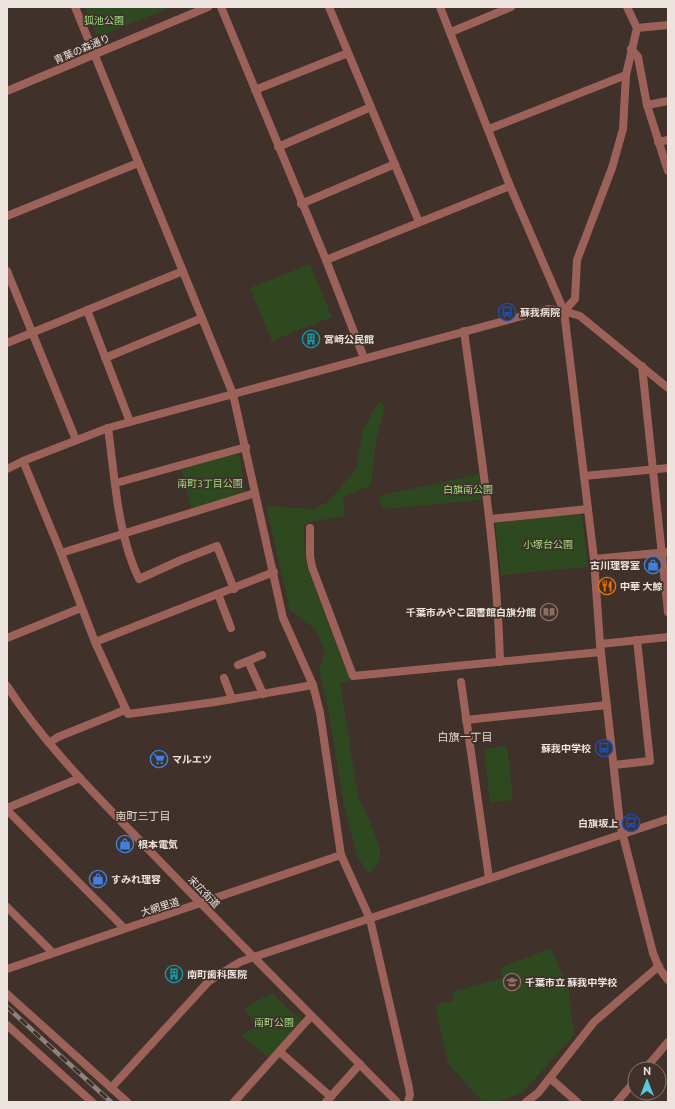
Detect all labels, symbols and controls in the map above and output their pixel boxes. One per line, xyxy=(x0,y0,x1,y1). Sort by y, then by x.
park label: 狐池公園 xyxy=(84,15,124,26)
street label: 青葉の森通り xyxy=(52,32,112,66)
bus stop icon: 蘇我病院 xyxy=(497,302,517,322)
place label: 蘇我病院 xyxy=(520,307,560,318)
building icon: 宮崎公民館 xyxy=(301,329,321,349)
place label: 宮崎公民館 xyxy=(324,334,374,345)
park label: 南町3丁目公園 xyxy=(177,478,243,489)
park label: 白旗南公園 xyxy=(443,484,493,495)
park label: 小塚台公園 xyxy=(523,539,573,550)
shop icon: 古川理容室 xyxy=(643,555,663,575)
place label: 古川理容室 xyxy=(590,560,640,571)
restaurant icon: 中華 大鯨 xyxy=(597,576,617,596)
place label: 中華 大鯨 xyxy=(620,581,662,592)
library icon: 千葉市みやこ図書館白旗分館 xyxy=(539,602,559,622)
place label: 千葉市みやこ図書館白旗分館 xyxy=(406,607,536,618)
district label: 白旗一丁目 xyxy=(438,731,493,743)
bus stop icon: 蘇我中学校 xyxy=(594,738,614,758)
place label: 蘇我中学校 xyxy=(541,743,591,754)
supermarket icon: マルエツ xyxy=(149,749,169,769)
place label: マルエツ xyxy=(172,754,212,765)
district label: 南町三丁目 xyxy=(116,810,171,822)
bus stop icon: 白旗坂上 xyxy=(621,813,641,833)
place label: 白旗坂上 xyxy=(578,818,618,829)
shop icon: 根本電気 xyxy=(115,834,135,854)
place label: 根本電気 xyxy=(138,839,178,850)
shop icon: すみれ理容 xyxy=(88,869,108,889)
place label: すみれ理容 xyxy=(111,874,161,885)
street label: 末広街道 xyxy=(186,874,222,910)
street label: 大網里道 xyxy=(139,896,181,918)
building icon: 南町歯科医院 xyxy=(164,964,184,984)
place label: 南町歯科医院 xyxy=(187,969,247,980)
school or university icon: 千葉市立 蘇我中学校 xyxy=(502,972,522,992)
place label: 千葉市立 蘇我中学校 xyxy=(525,977,617,988)
park label: 南町公園 xyxy=(254,1017,294,1028)
north arrow xyxy=(627,1061,667,1101)
text: N xyxy=(643,1065,651,1077)

